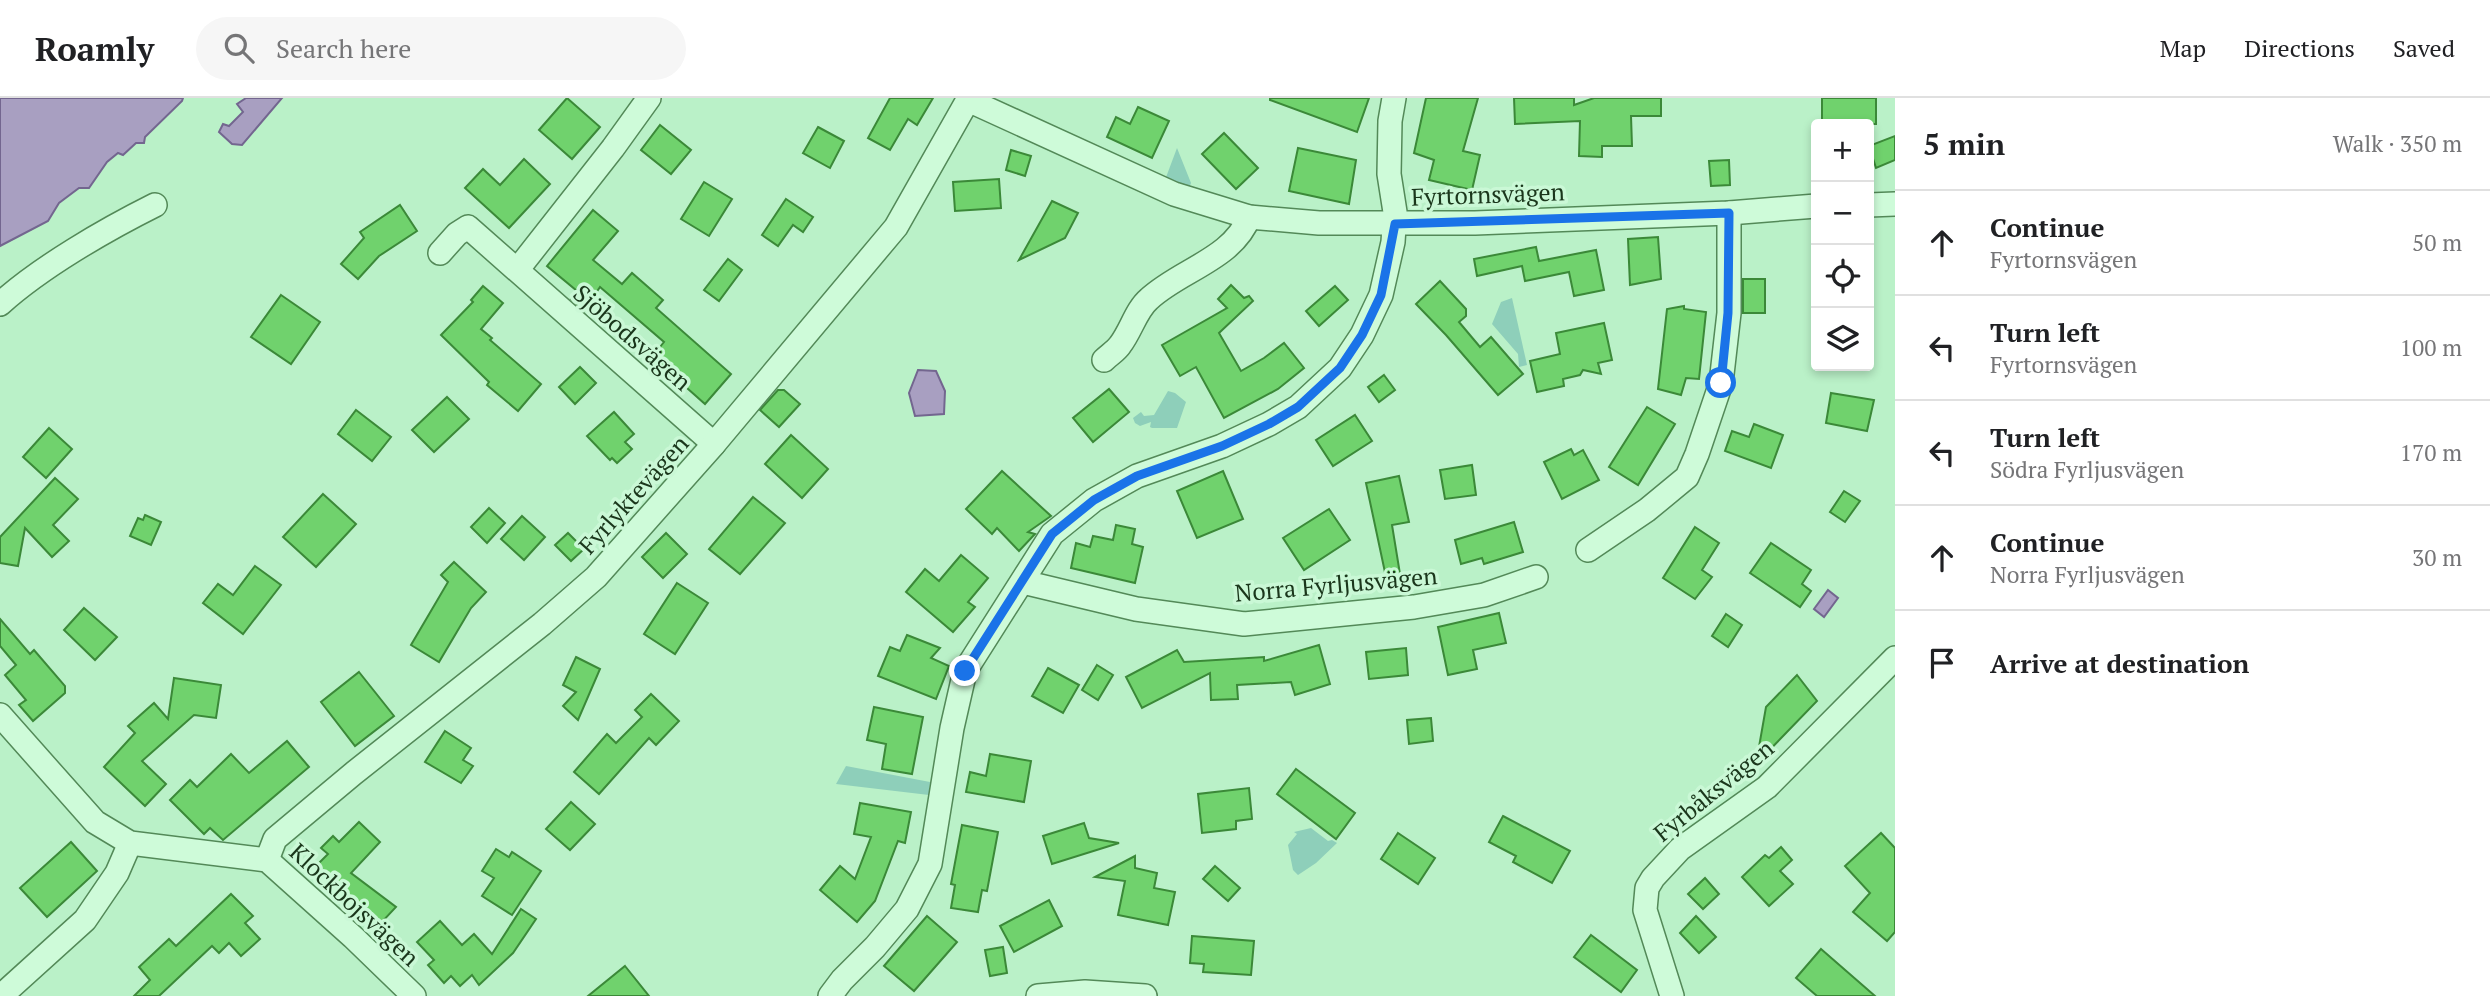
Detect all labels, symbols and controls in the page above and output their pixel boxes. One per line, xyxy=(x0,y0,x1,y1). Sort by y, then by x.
search box xyxy=(196,17,686,80)
text: Roamly xyxy=(35,27,154,70)
icon: search xyxy=(220,29,258,67)
text: Search here xyxy=(276,31,411,65)
text: Map xyxy=(2160,32,2206,64)
text: Directions xyxy=(2244,32,2355,64)
text: Saved xyxy=(2393,32,2455,64)
map controls xyxy=(1811,119,1874,371)
button: + xyxy=(1811,119,1874,182)
text: 5 min xyxy=(1923,124,2005,164)
text: Walk · 350 m xyxy=(2333,128,2462,159)
street label: Fyrtornsvägen xyxy=(1411,175,1565,213)
button: − xyxy=(1811,182,1874,245)
text: Continue xyxy=(1990,210,2104,244)
icon: ahead xyxy=(1923,224,1961,262)
text: 50 m xyxy=(2412,227,2462,258)
text: Fyrtornsvägen xyxy=(1990,244,2137,275)
button: locate xyxy=(1811,245,1874,308)
street label: Sjöbodsvägen xyxy=(567,277,698,397)
button: layers xyxy=(1811,308,1874,371)
text: Turn left xyxy=(1990,315,2100,349)
icon: left xyxy=(1923,329,1961,367)
text: 100 m xyxy=(2400,332,2462,363)
text: Fyrtornsvägen xyxy=(1990,349,2137,380)
route start xyxy=(1705,367,1736,398)
text: Turn left xyxy=(1990,420,2100,454)
street label: Fyrlyktevägen xyxy=(571,428,695,561)
icon: left xyxy=(1923,434,1961,472)
text: 170 m xyxy=(2400,437,2462,468)
text: Södra Fyrljusvägen xyxy=(1990,454,2184,485)
text: Continue xyxy=(1990,525,2104,559)
icon: ahead xyxy=(1923,539,1961,577)
text: 30 m xyxy=(2412,542,2462,573)
street label: Norra Fyrljusvägen xyxy=(1233,559,1439,609)
text: Norra Fyrljusvägen xyxy=(1990,559,2185,590)
icon: arrive xyxy=(1923,644,1961,682)
text: Arrive at destination xyxy=(1990,646,2249,680)
route end xyxy=(949,655,980,686)
street label: Fyrbåksvägen xyxy=(1647,732,1780,848)
street label: Klockbojsvägen xyxy=(283,836,426,973)

